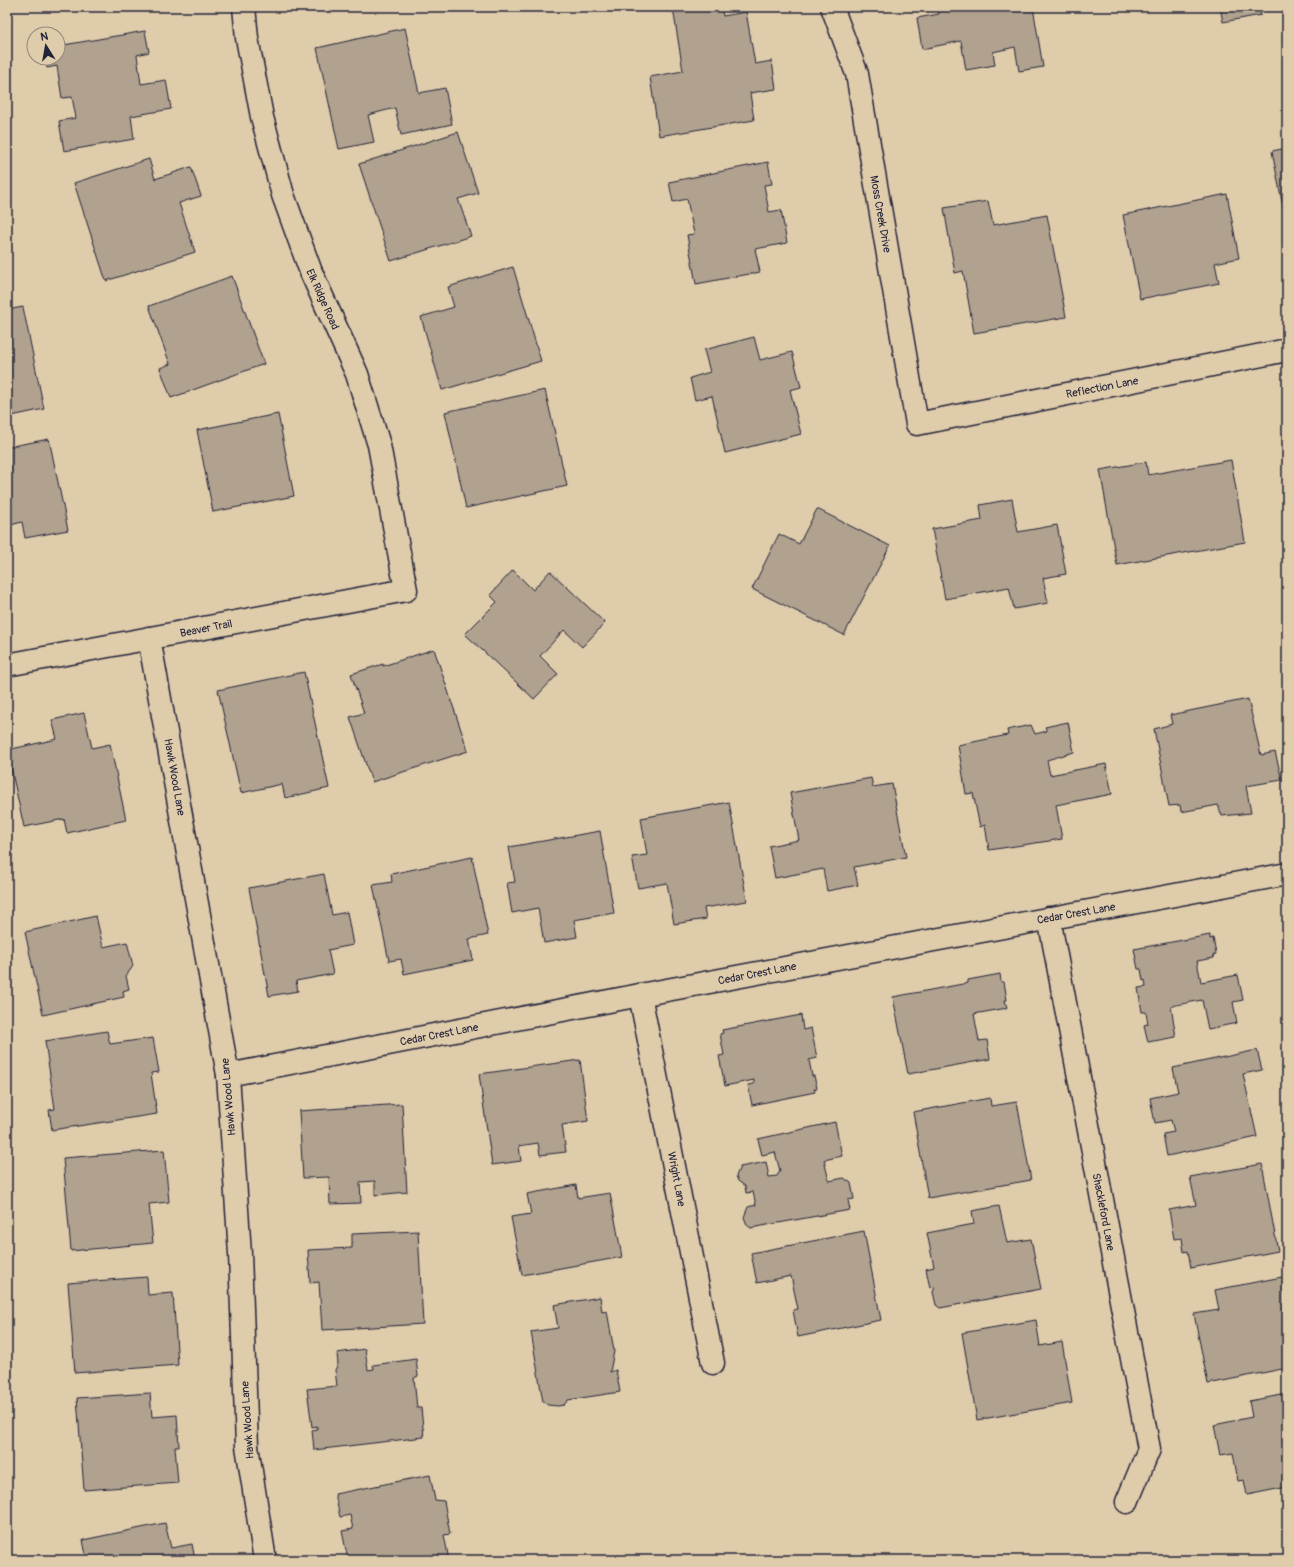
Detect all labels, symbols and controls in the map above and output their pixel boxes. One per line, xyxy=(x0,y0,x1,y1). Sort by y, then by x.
north arrow xyxy=(26,26,66,66)
text: N xyxy=(39,29,50,44)
street label: Moss Creek Drive xyxy=(867,175,894,254)
street label: Elk Ridge Road xyxy=(303,267,342,332)
street label: Reflection Lane xyxy=(1065,374,1140,401)
street label: Beaver Trail xyxy=(179,617,233,640)
street label: Hawk Wood Lane xyxy=(161,737,188,817)
street label: Cedar Crest Lane xyxy=(1036,900,1117,927)
street label: Cedar Crest Lane xyxy=(717,959,798,987)
street label: Cedar Crest Lane xyxy=(399,1020,480,1048)
street label: Hawk Wood Lane xyxy=(219,1057,238,1136)
street label: Wright Lane xyxy=(665,1151,688,1208)
street label: Shackleford Lane xyxy=(1090,1172,1118,1253)
street label: Hawk Wood Lane xyxy=(238,1380,257,1459)

